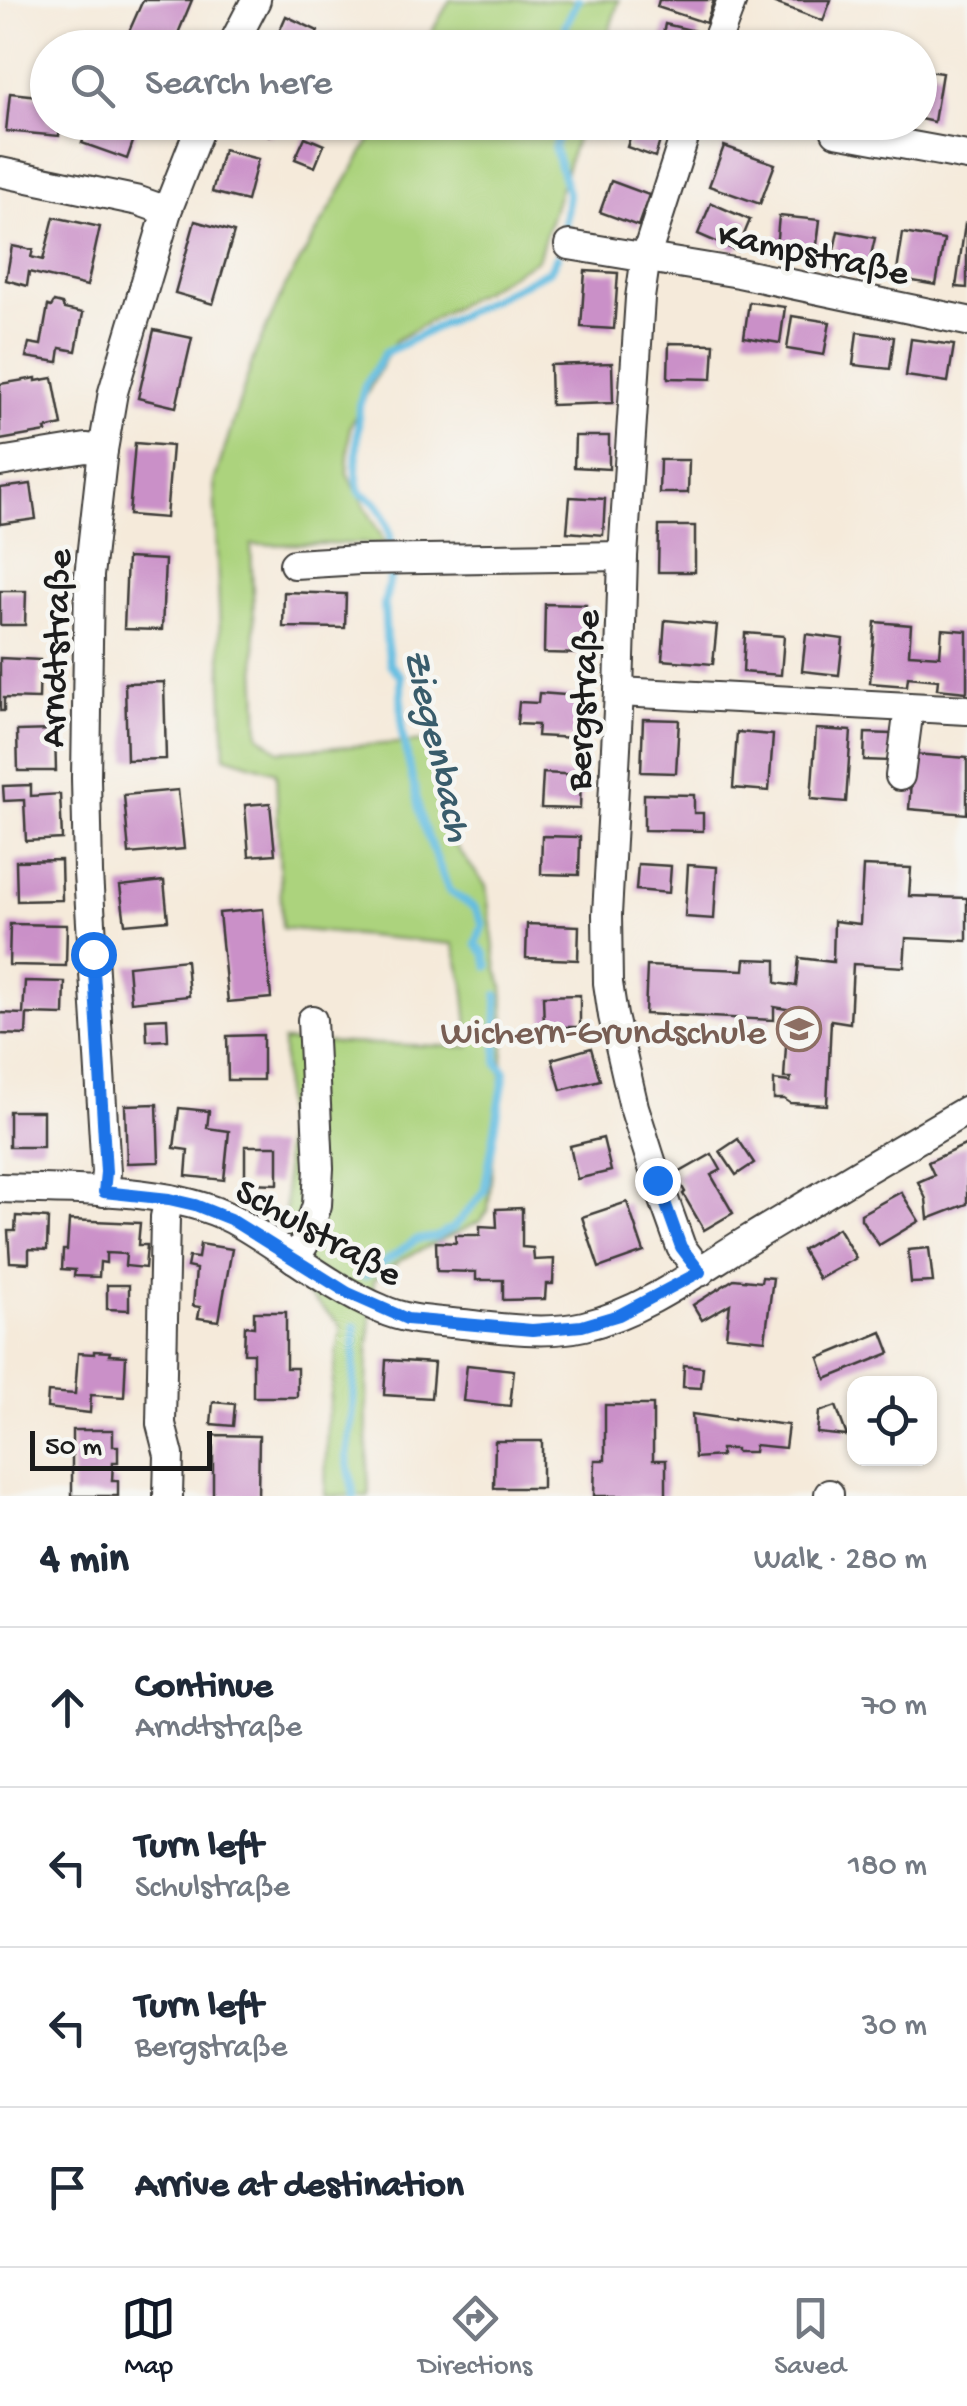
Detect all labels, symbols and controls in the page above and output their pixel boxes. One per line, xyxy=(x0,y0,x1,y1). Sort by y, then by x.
search box xyxy=(30,30,937,140)
icon: search xyxy=(65,58,120,113)
text: Search here xyxy=(145,63,332,107)
street label: Kampstraße xyxy=(713,215,913,299)
street label: Arndtstraße xyxy=(34,548,84,748)
street label: Bergstraße xyxy=(559,608,613,793)
water label: Ziegenbach xyxy=(390,645,480,847)
route start xyxy=(71,932,117,978)
school or university icon: Wichern-Grundschule xyxy=(776,1006,822,1052)
place label: Wichern-Grundschule xyxy=(440,1013,766,1057)
route end xyxy=(635,1158,681,1204)
street label: Schulstraße xyxy=(226,1171,409,1299)
map controls xyxy=(847,1376,937,1466)
button: locate xyxy=(847,1376,937,1466)
scale bar xyxy=(30,1426,212,1470)
text: 50 m xyxy=(45,1432,102,1465)
text: 4 min xyxy=(40,1537,129,1586)
text: Walk · 280 m xyxy=(754,1542,927,1580)
text: Continue xyxy=(135,1666,273,1710)
icon: ahead xyxy=(40,1680,95,1735)
text: 70 m xyxy=(862,1688,927,1726)
text: Arndtstraße xyxy=(135,1710,302,1748)
text: Turn left xyxy=(135,1826,263,1870)
icon: left xyxy=(40,1840,95,1895)
text: 180 m xyxy=(848,1848,927,1886)
text: Schulstraße xyxy=(135,1870,290,1908)
text: Turn left xyxy=(135,1986,263,2030)
icon: left xyxy=(40,2000,95,2055)
text: 30 m xyxy=(862,2008,927,2046)
text: Bergstraße xyxy=(135,2030,287,2068)
icon: arrive xyxy=(40,2160,95,2215)
text: Arrive at destination xyxy=(135,2165,464,2209)
tab: Map xyxy=(121,2291,176,2384)
tab: Directions xyxy=(418,2291,532,2384)
tab: Saved xyxy=(774,2291,846,2384)

